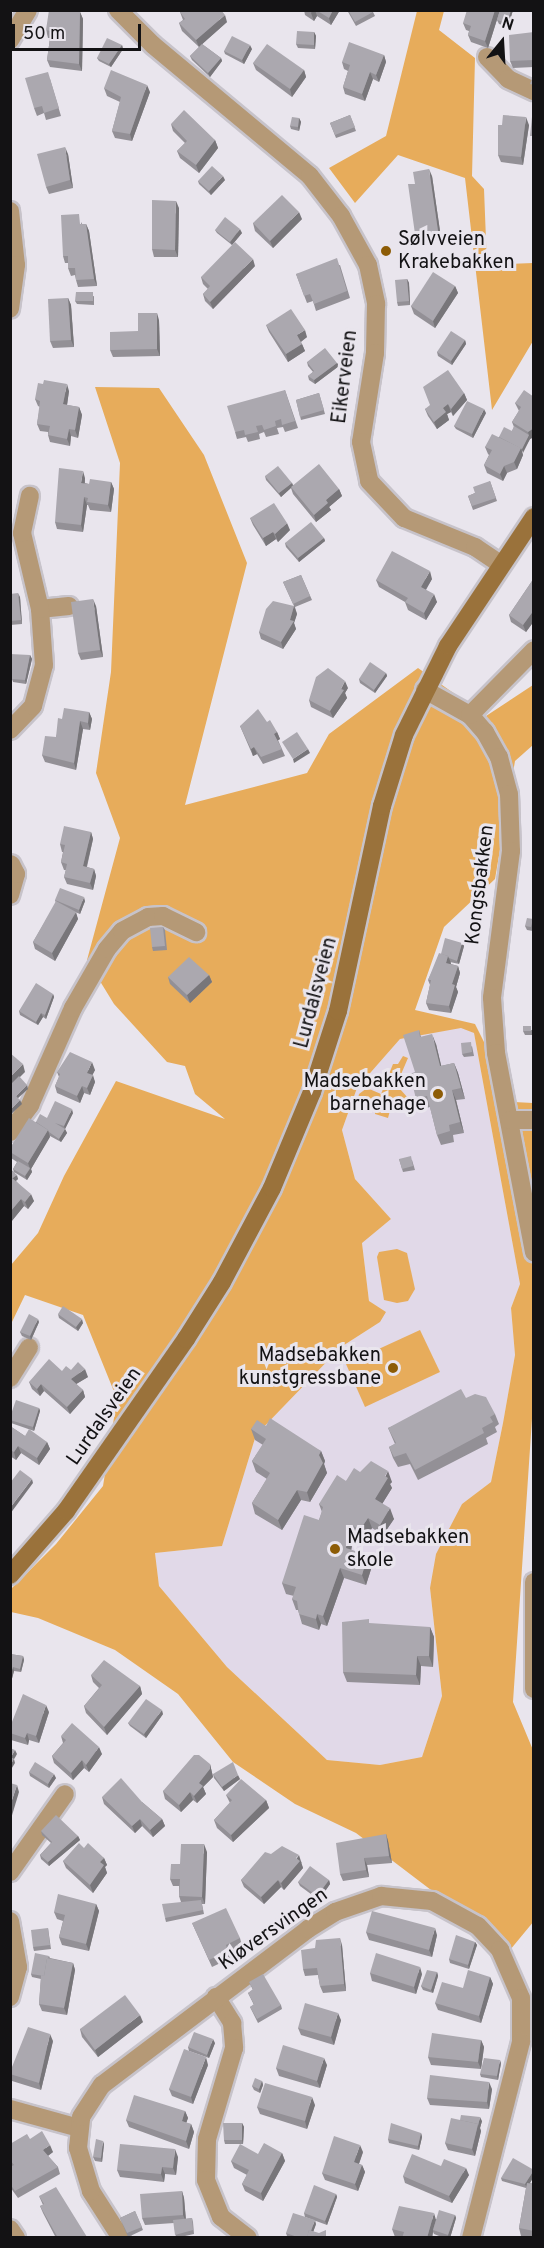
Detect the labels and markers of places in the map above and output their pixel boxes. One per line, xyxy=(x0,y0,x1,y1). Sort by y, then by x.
place label: Sølvveien Krakebakken xyxy=(398,228,515,275)
marker: Sølvveien Krakebakken xyxy=(379,244,393,258)
place label: Madsebakken barnehage xyxy=(304,1070,426,1117)
marker: Madsebakken barnehage xyxy=(431,1087,445,1101)
place label: Madsebakken kunstgressbane xyxy=(239,1344,381,1391)
marker: Madsebakken kunstgressbane xyxy=(386,1361,400,1375)
place label: Madsebakken skole xyxy=(347,1526,469,1573)
marker: Madsebakken skole xyxy=(328,1542,342,1556)

